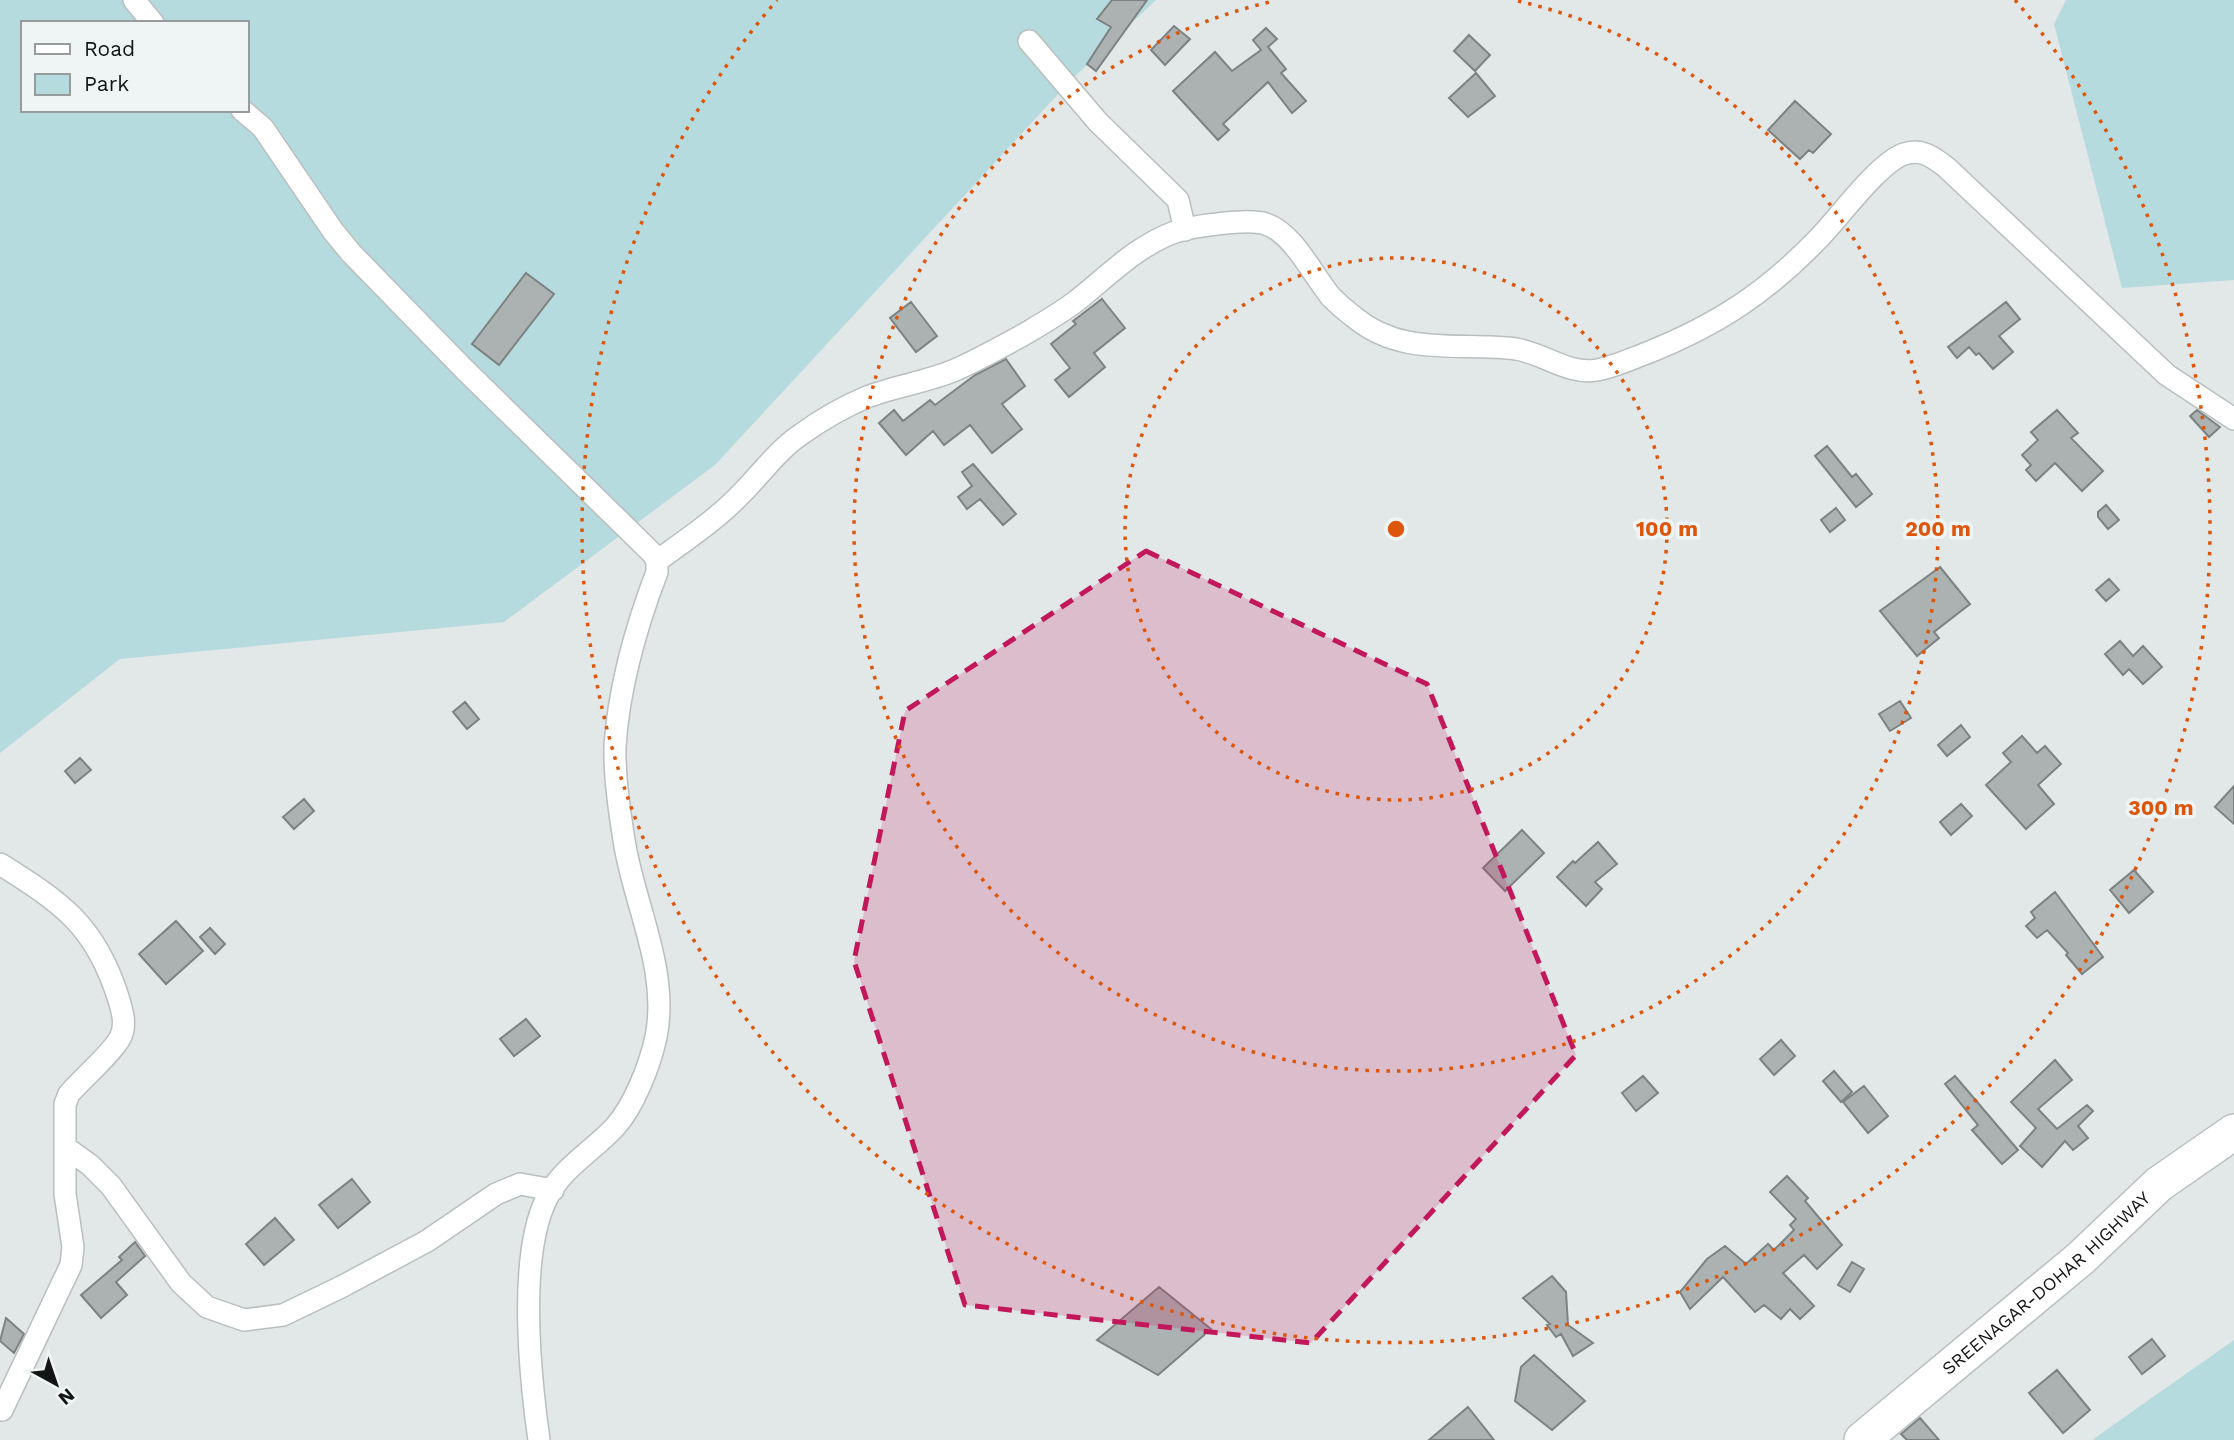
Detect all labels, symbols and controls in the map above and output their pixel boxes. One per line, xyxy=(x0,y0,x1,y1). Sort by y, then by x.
legend xyxy=(21,21,248,112)
text: Road xyxy=(84,36,135,61)
text: Park xyxy=(84,71,129,96)
text: 100 m xyxy=(1636,516,1698,541)
text: 200 m xyxy=(1905,516,1971,541)
centre of rings xyxy=(1384,517,1408,541)
text: 300 m xyxy=(2128,795,2194,820)
street label: SREENAGAR-DOHAR HIGHWAY xyxy=(1938,1186,2155,1379)
north arrow xyxy=(21,1349,91,1419)
text: N xyxy=(54,1383,79,1410)

